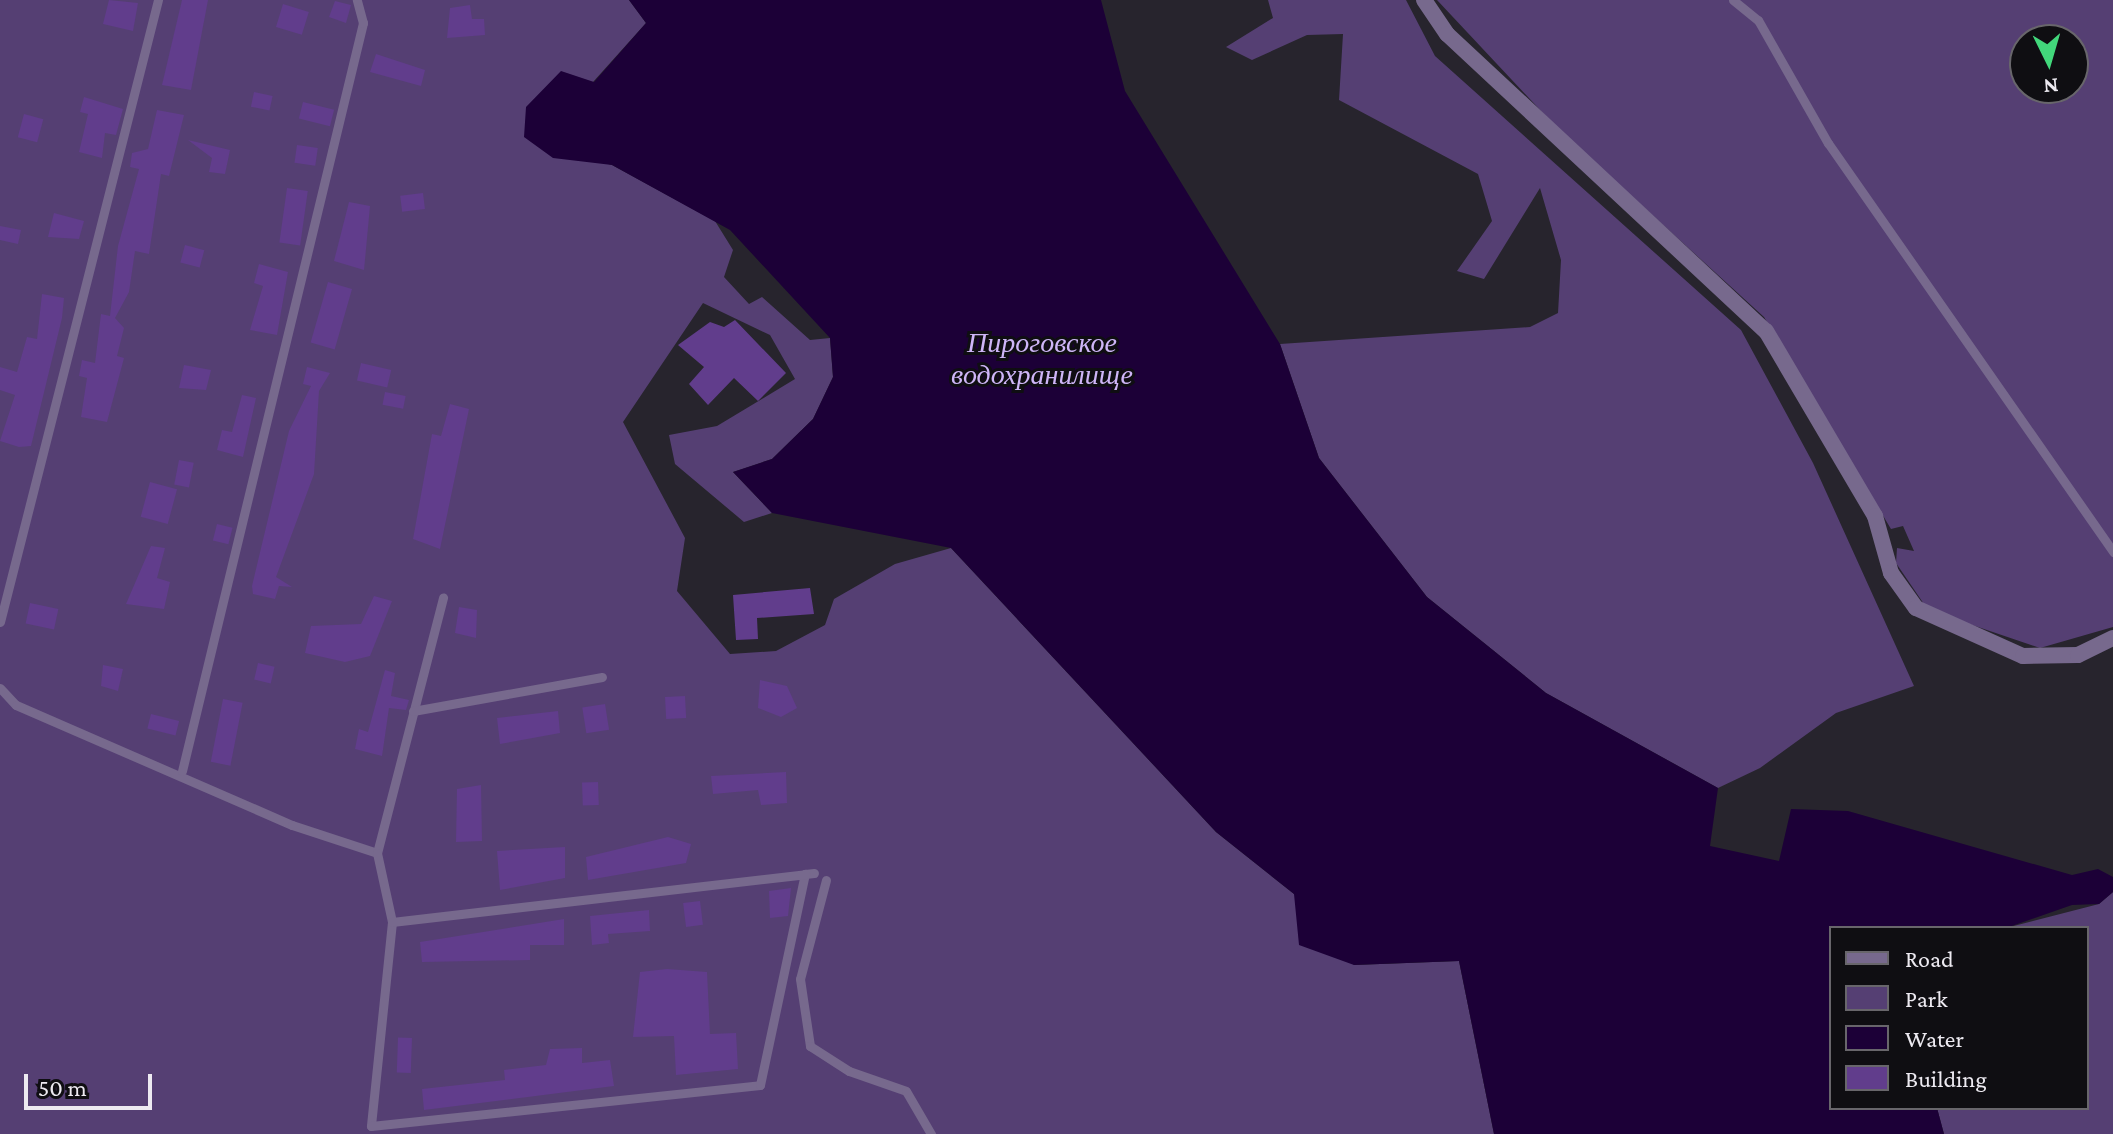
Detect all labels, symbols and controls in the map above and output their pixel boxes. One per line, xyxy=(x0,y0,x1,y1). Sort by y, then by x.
north arrow xyxy=(2009,24,2089,104)
text: N xyxy=(2042,73,2060,100)
water label: Пироговское водохранилище xyxy=(951,326,1133,392)
legend xyxy=(1829,926,2089,1110)
text: Road xyxy=(1905,945,1954,972)
text: Park xyxy=(1905,985,1948,1012)
text: Water xyxy=(1905,1025,1964,1052)
scale bar xyxy=(28,1058,156,1108)
text: Building xyxy=(1905,1065,1987,1092)
text: 50 m xyxy=(38,1074,87,1101)

